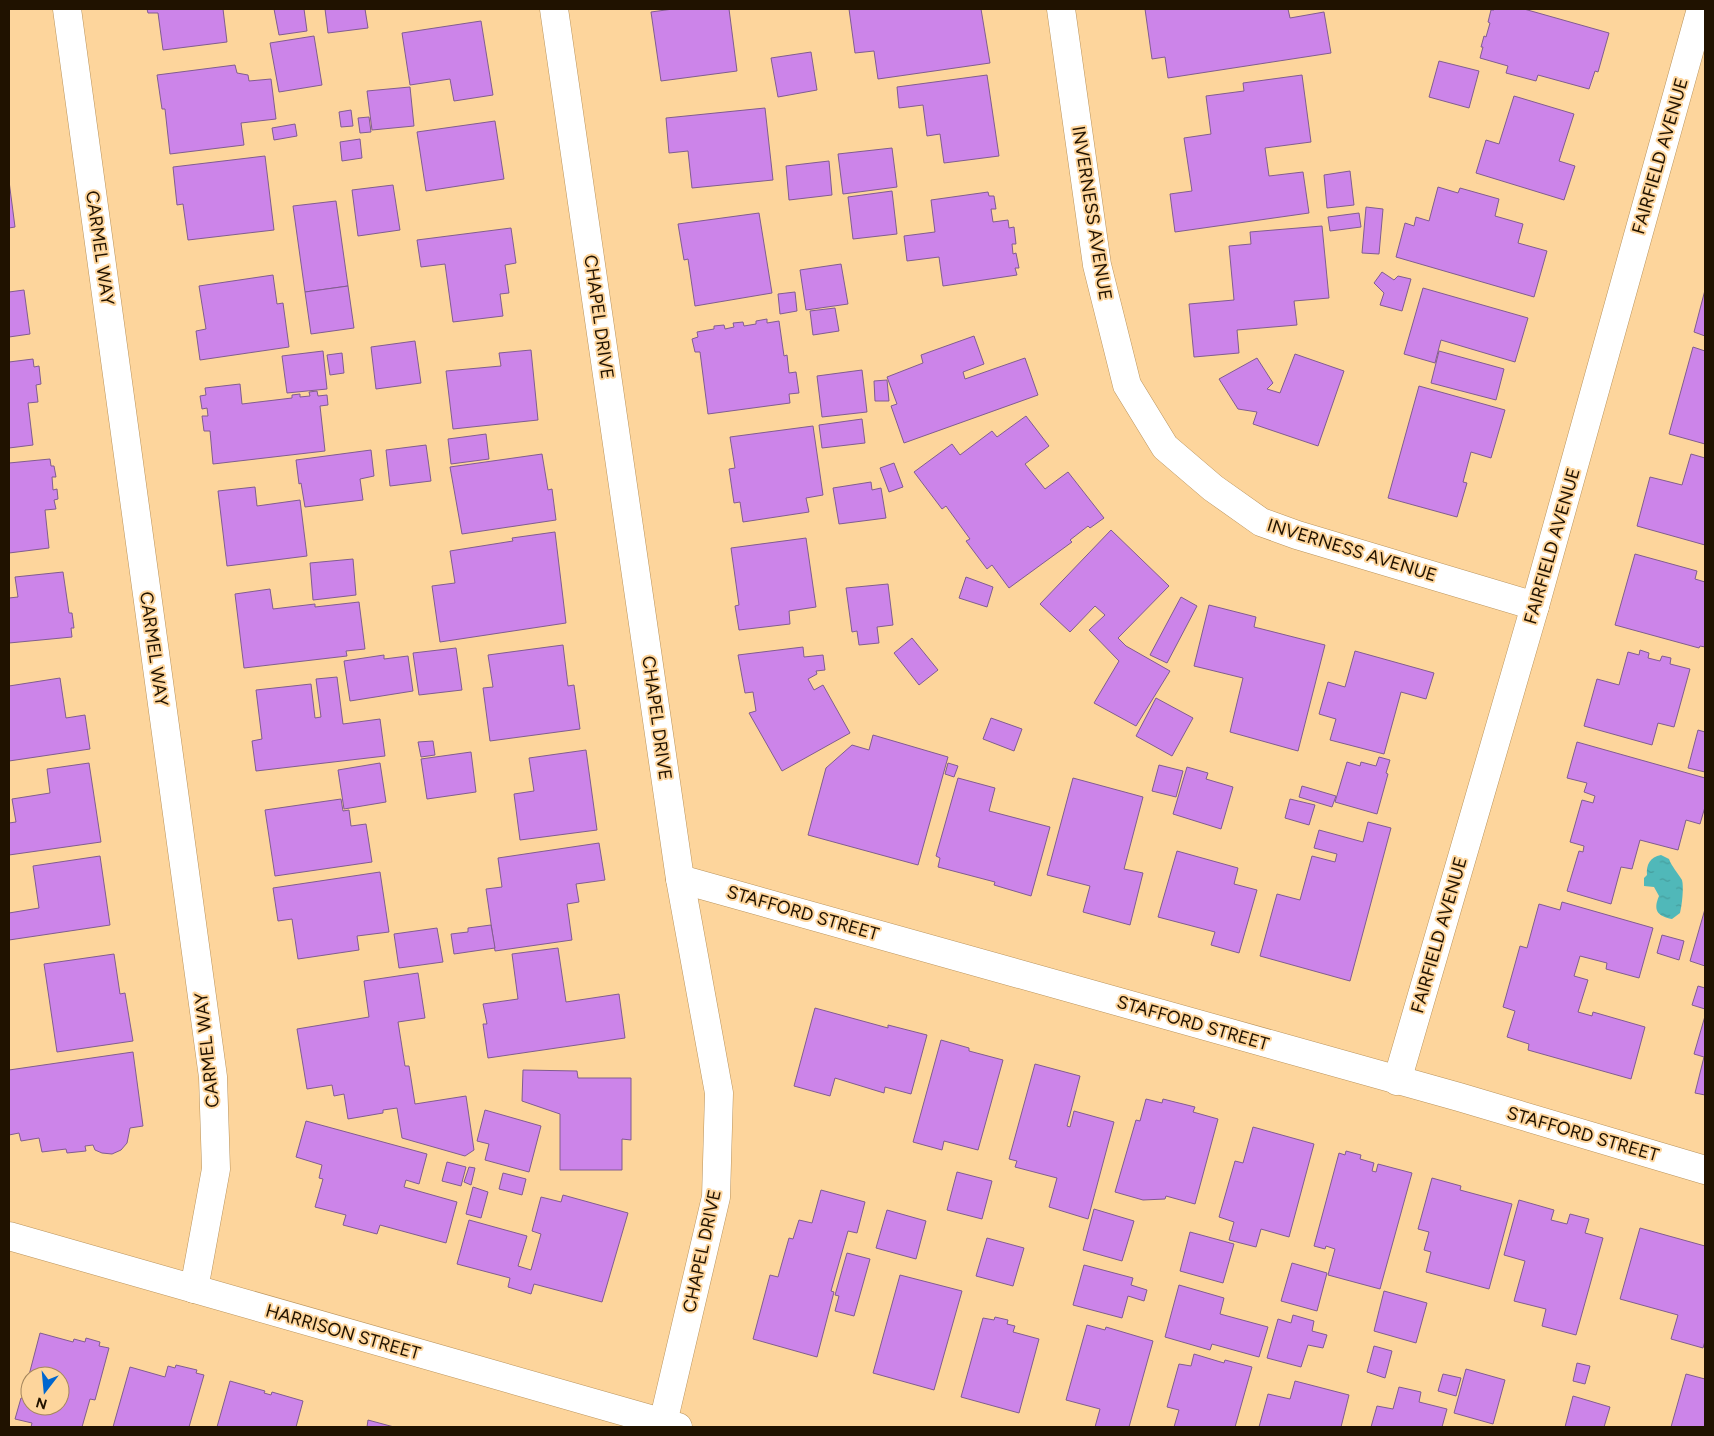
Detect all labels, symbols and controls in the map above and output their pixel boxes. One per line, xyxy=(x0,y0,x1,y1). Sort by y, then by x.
street label: FAIRFIELD AVENUE xyxy=(1627,75,1693,237)
street label: INVERNESS AVENUE xyxy=(1067,124,1117,302)
street label: CARMEL WAY xyxy=(81,189,119,307)
street label: CHAPEL DRIVE xyxy=(579,253,619,381)
street label: FAIRFIELD AVENUE xyxy=(1519,465,1585,627)
street label: INVERNESS AVENUE xyxy=(1265,514,1439,586)
street label: CARMEL WAY xyxy=(135,590,173,708)
street label: CHAPEL DRIVE xyxy=(637,654,677,782)
street label: FAIRFIELD AVENUE xyxy=(1406,854,1472,1016)
street label: STAFFORD STREET xyxy=(724,881,882,945)
street label: CARMEL WAY xyxy=(190,991,224,1109)
street label: STAFFORD STREET xyxy=(1114,991,1272,1055)
street label: STAFFORD STREET xyxy=(1504,1102,1662,1166)
street label: CHAPEL DRIVE xyxy=(678,1187,726,1315)
street label: HARRISON STREET xyxy=(263,1299,423,1365)
north arrow xyxy=(20,1366,70,1416)
text: N xyxy=(34,1393,49,1413)

